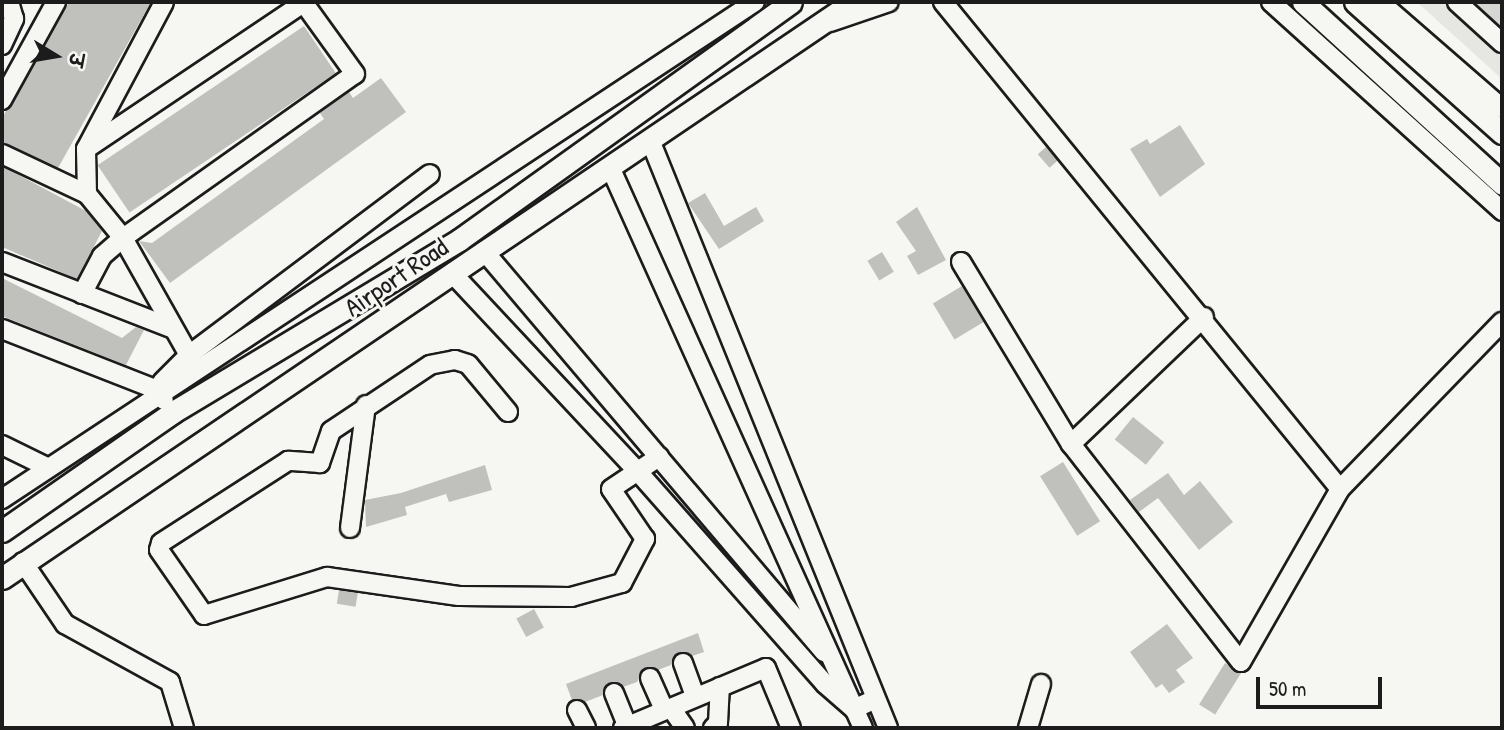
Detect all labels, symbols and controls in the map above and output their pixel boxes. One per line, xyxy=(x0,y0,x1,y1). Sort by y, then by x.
north arrow xyxy=(21,21,91,91)
text: उ xyxy=(63,51,91,69)
street label: Airport Road xyxy=(338,231,454,323)
scale bar xyxy=(1259,664,1385,708)
text: 50 m xyxy=(1269,674,1306,703)

